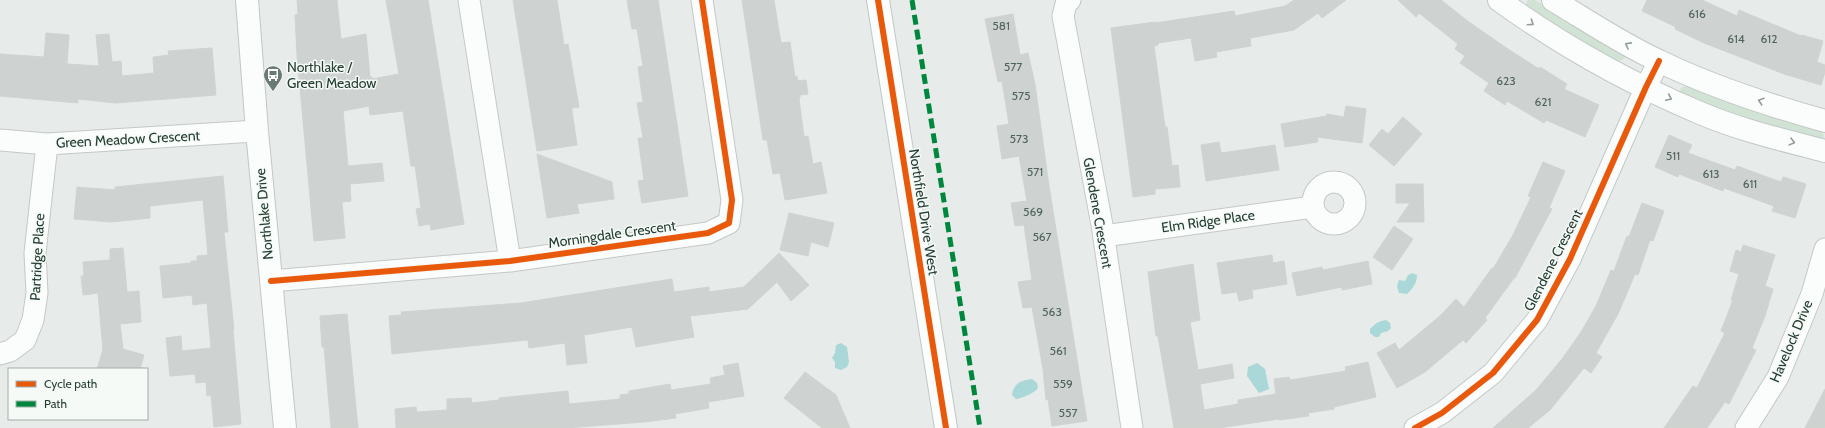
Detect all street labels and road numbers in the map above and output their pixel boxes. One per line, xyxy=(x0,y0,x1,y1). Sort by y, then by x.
street label: Green Meadow Crescent xyxy=(55,126,201,152)
street label: Northfield Drive West xyxy=(905,147,943,277)
street label: Glendene Crescent xyxy=(1079,156,1117,270)
street label: Northlake Drive xyxy=(251,167,277,261)
street label: Elm Ridge Place xyxy=(1160,206,1256,236)
street label: Glendene Crescent xyxy=(1520,206,1587,314)
street label: Partridge Place xyxy=(26,213,48,301)
street label: Morningdale Crescent xyxy=(547,216,677,252)
street label: Havelock Drive xyxy=(1765,297,1817,385)

